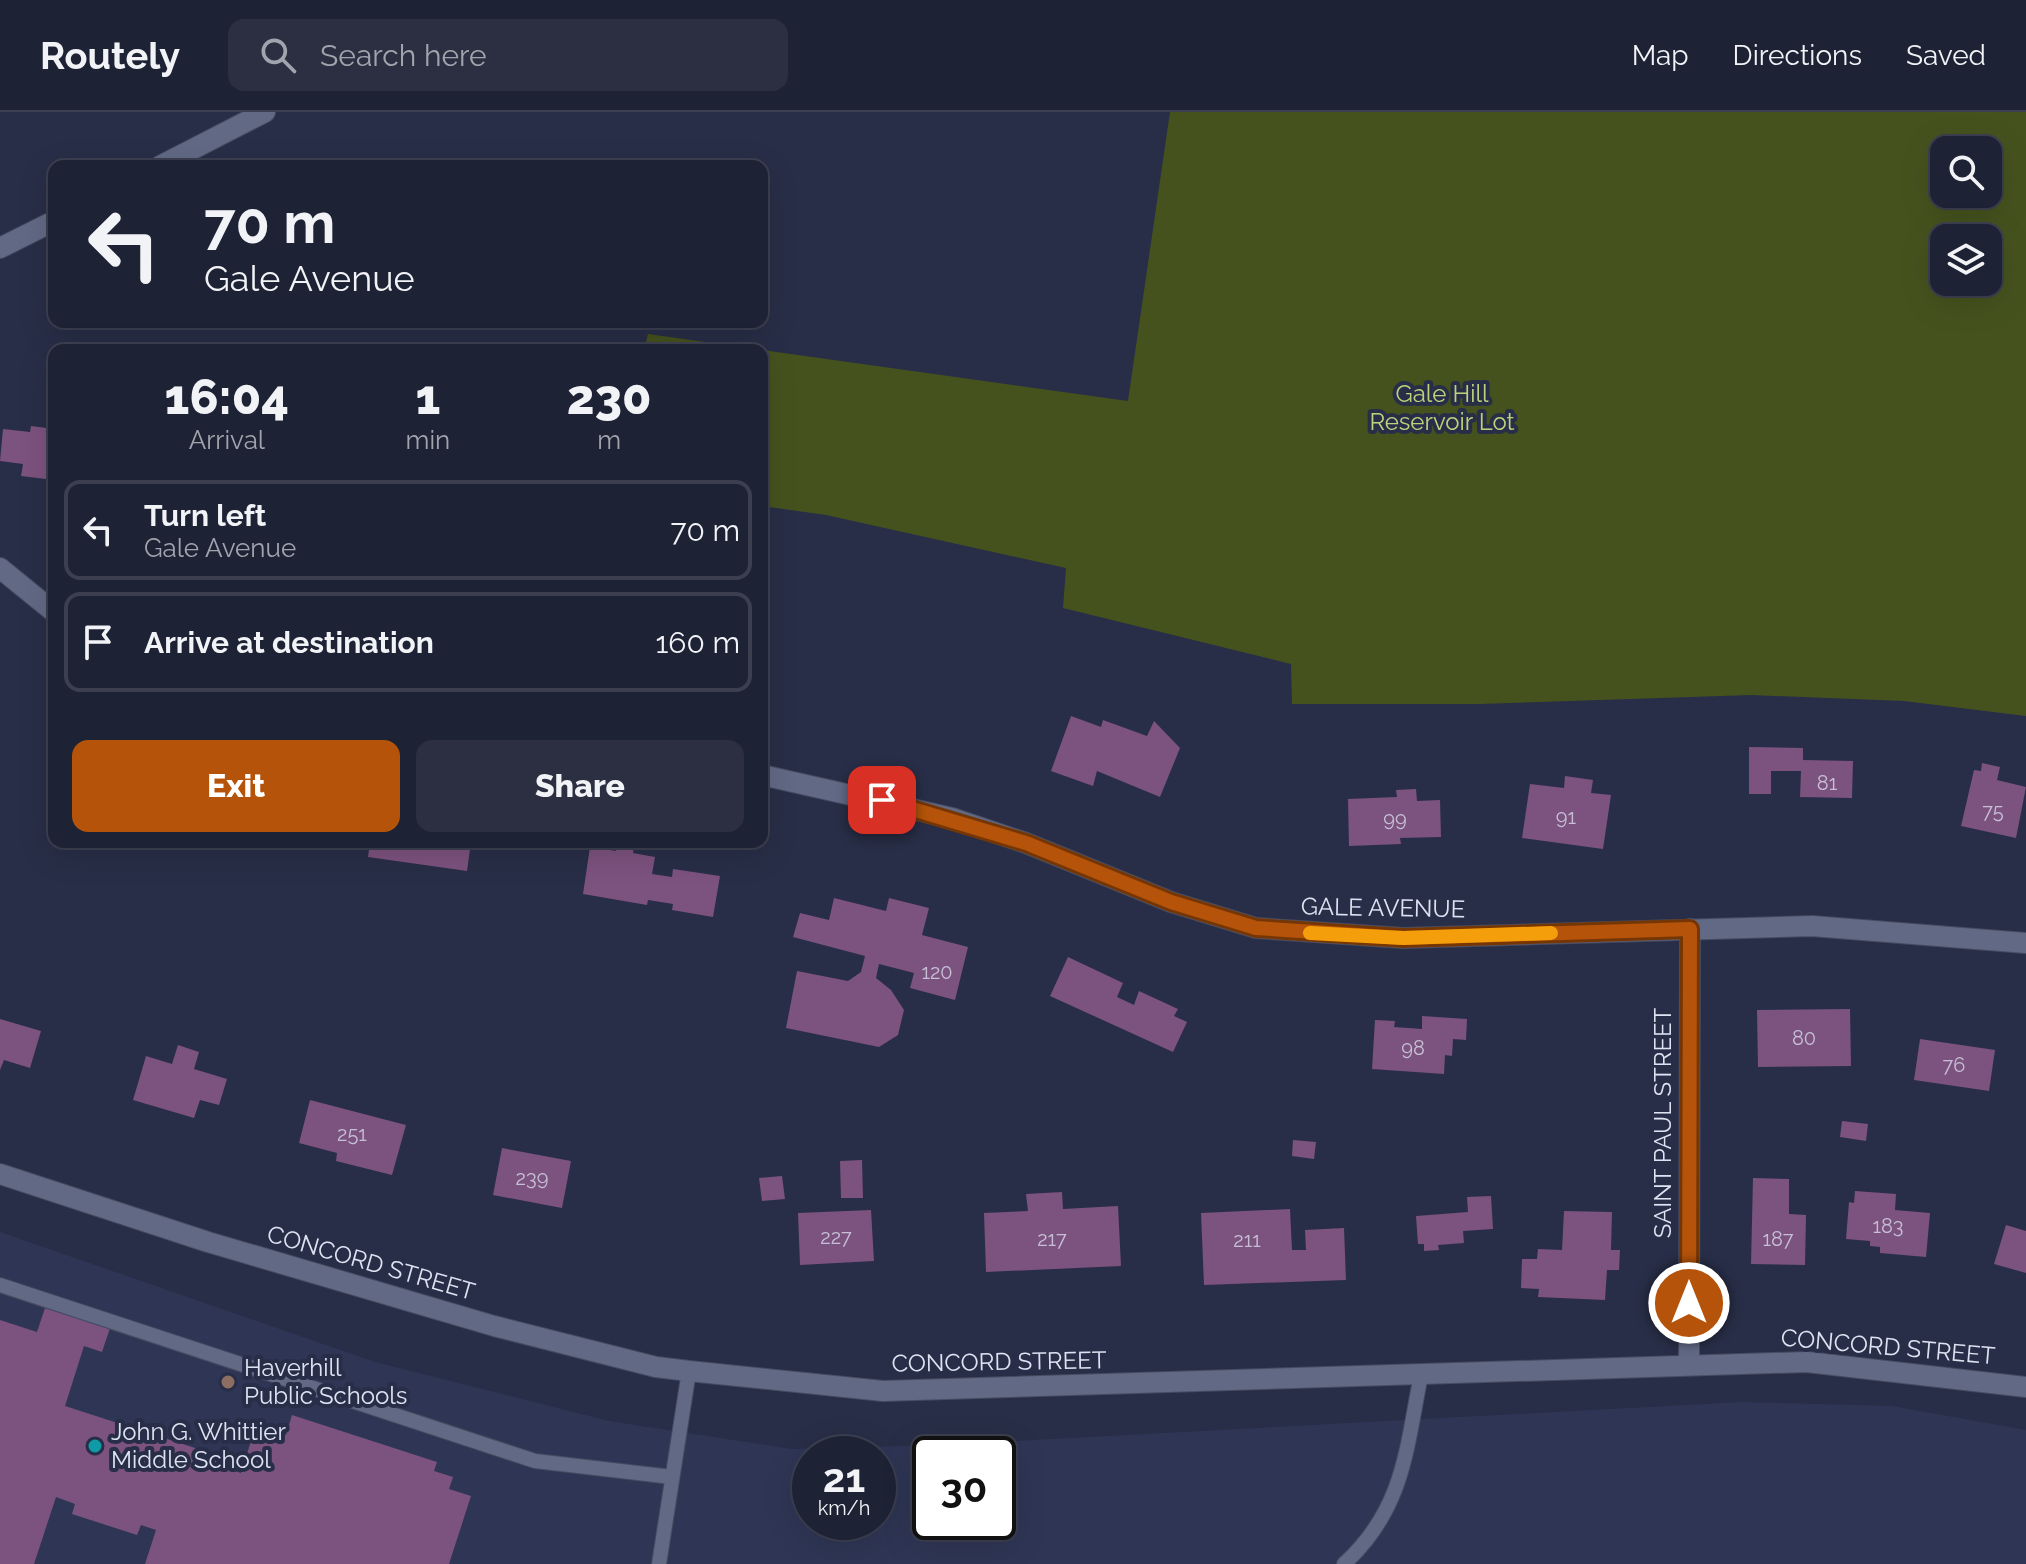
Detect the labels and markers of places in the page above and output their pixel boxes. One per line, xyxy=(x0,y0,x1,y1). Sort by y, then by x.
pin xyxy=(848,766,916,834)
place label: Haverhill Public Schools xyxy=(244,1353,407,1410)
marker: Haverhill Public Schools xyxy=(219,1373,237,1391)
place label: John G. Whittier Middle School xyxy=(111,1417,286,1474)
marker: John G. Whittier Middle School xyxy=(86,1437,104,1455)

